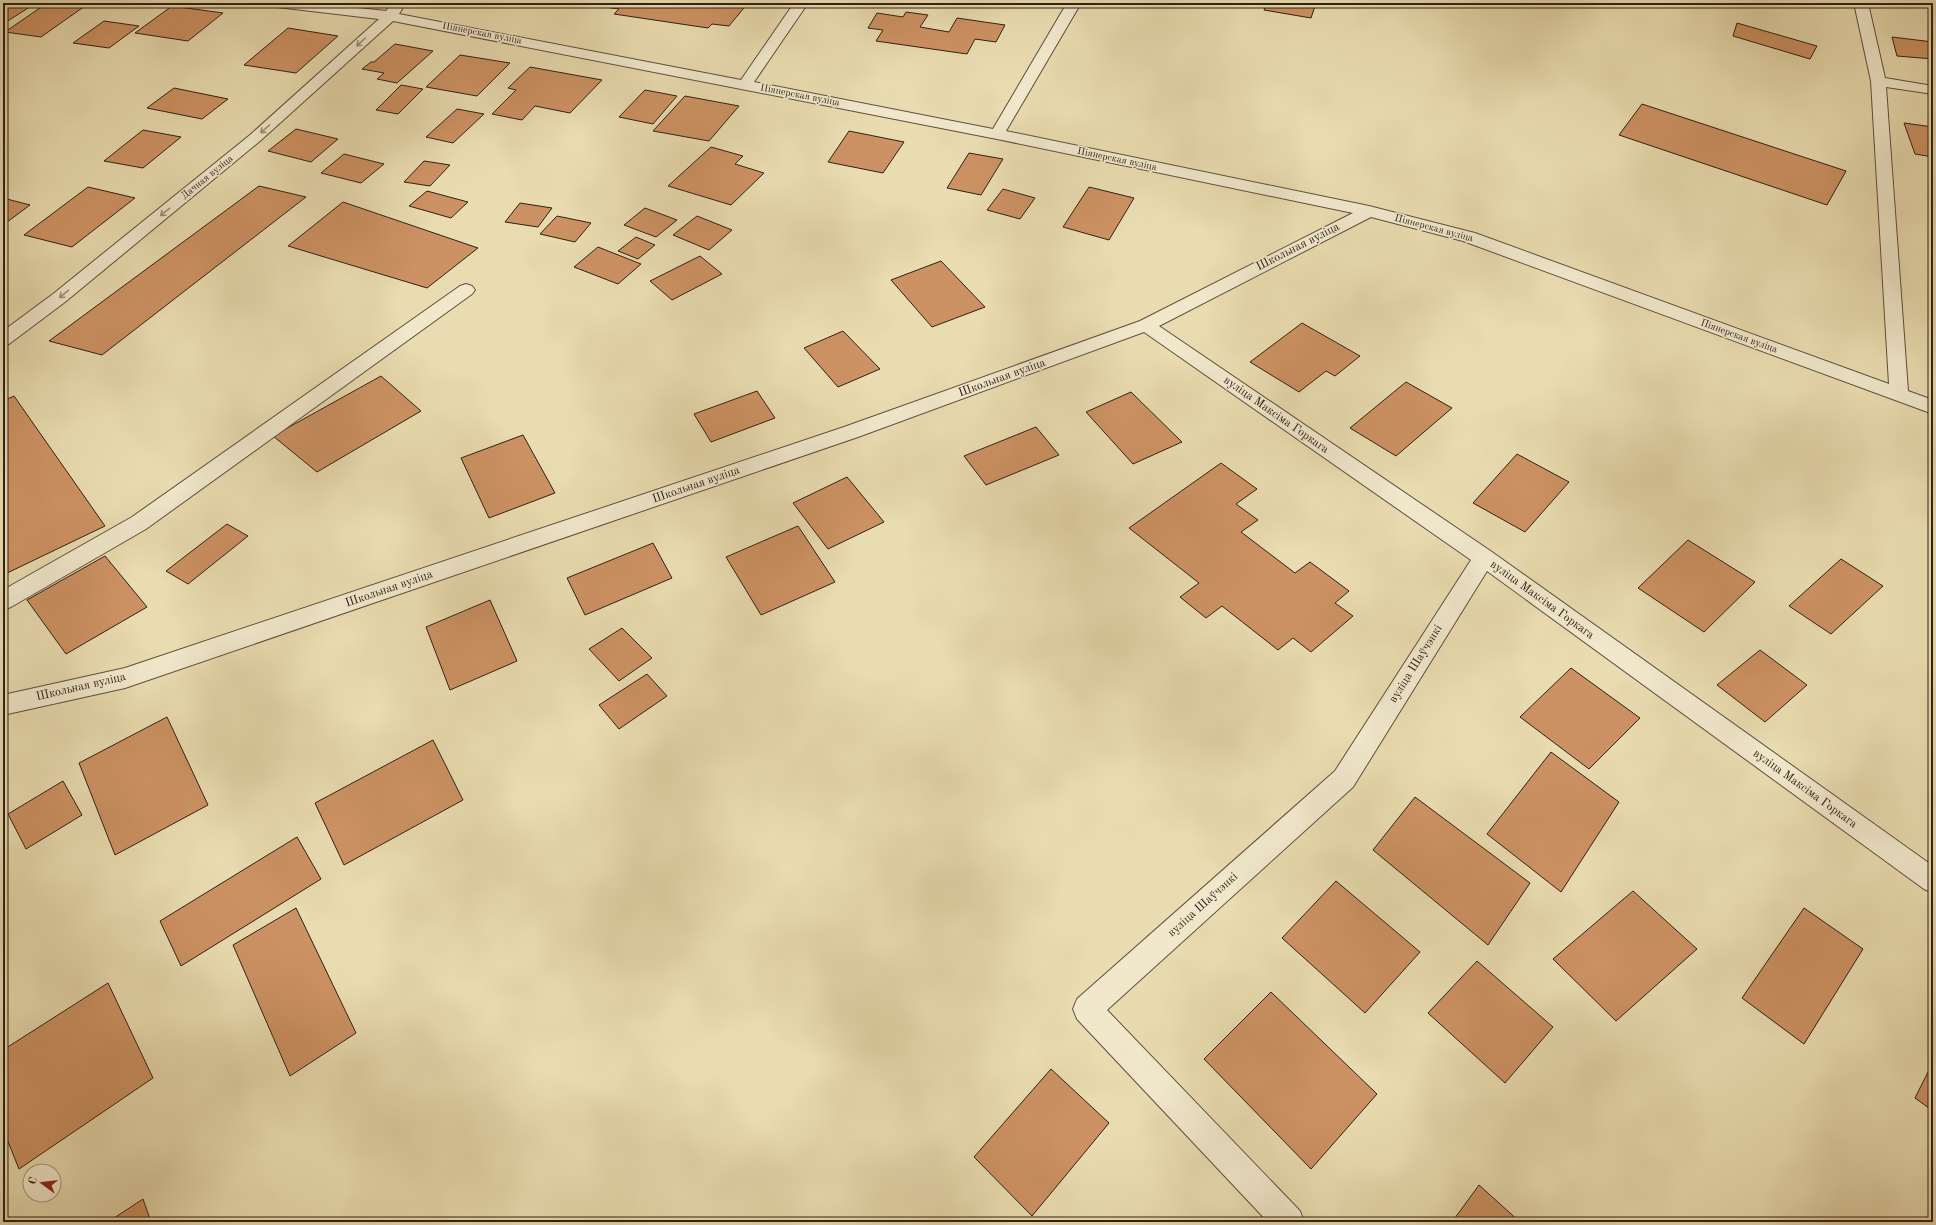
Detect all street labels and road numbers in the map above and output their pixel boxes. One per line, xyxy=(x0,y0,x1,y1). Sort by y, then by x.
street label: Піянерская вуліца xyxy=(441,20,523,46)
street label: Піянерская вуліца xyxy=(759,82,841,108)
street label: Піянерская вуліца xyxy=(1076,146,1158,172)
street label: Дачная вуліца xyxy=(179,153,235,201)
street label: Піянерская вуліца xyxy=(1394,213,1474,243)
street label: Школьная вуліца xyxy=(1254,220,1342,273)
street label: Піянерская вуліца xyxy=(1699,317,1779,355)
street label: Школьная вуліца xyxy=(957,356,1047,399)
street label: вуліца Максіма Горкага xyxy=(1221,373,1331,456)
street label: Школьная вуліца xyxy=(650,463,741,506)
street label: вуліца Максіма Горкага xyxy=(1488,558,1597,642)
street label: Школьная вуліца xyxy=(343,567,434,610)
street label: вуліца Шаўчэнкі xyxy=(1386,622,1445,705)
street label: Школьная вуліца xyxy=(35,670,127,703)
street label: вуліца Максіма Горкага xyxy=(1751,747,1860,831)
street label: вуліца Шаўчэнкі xyxy=(1165,870,1240,939)

